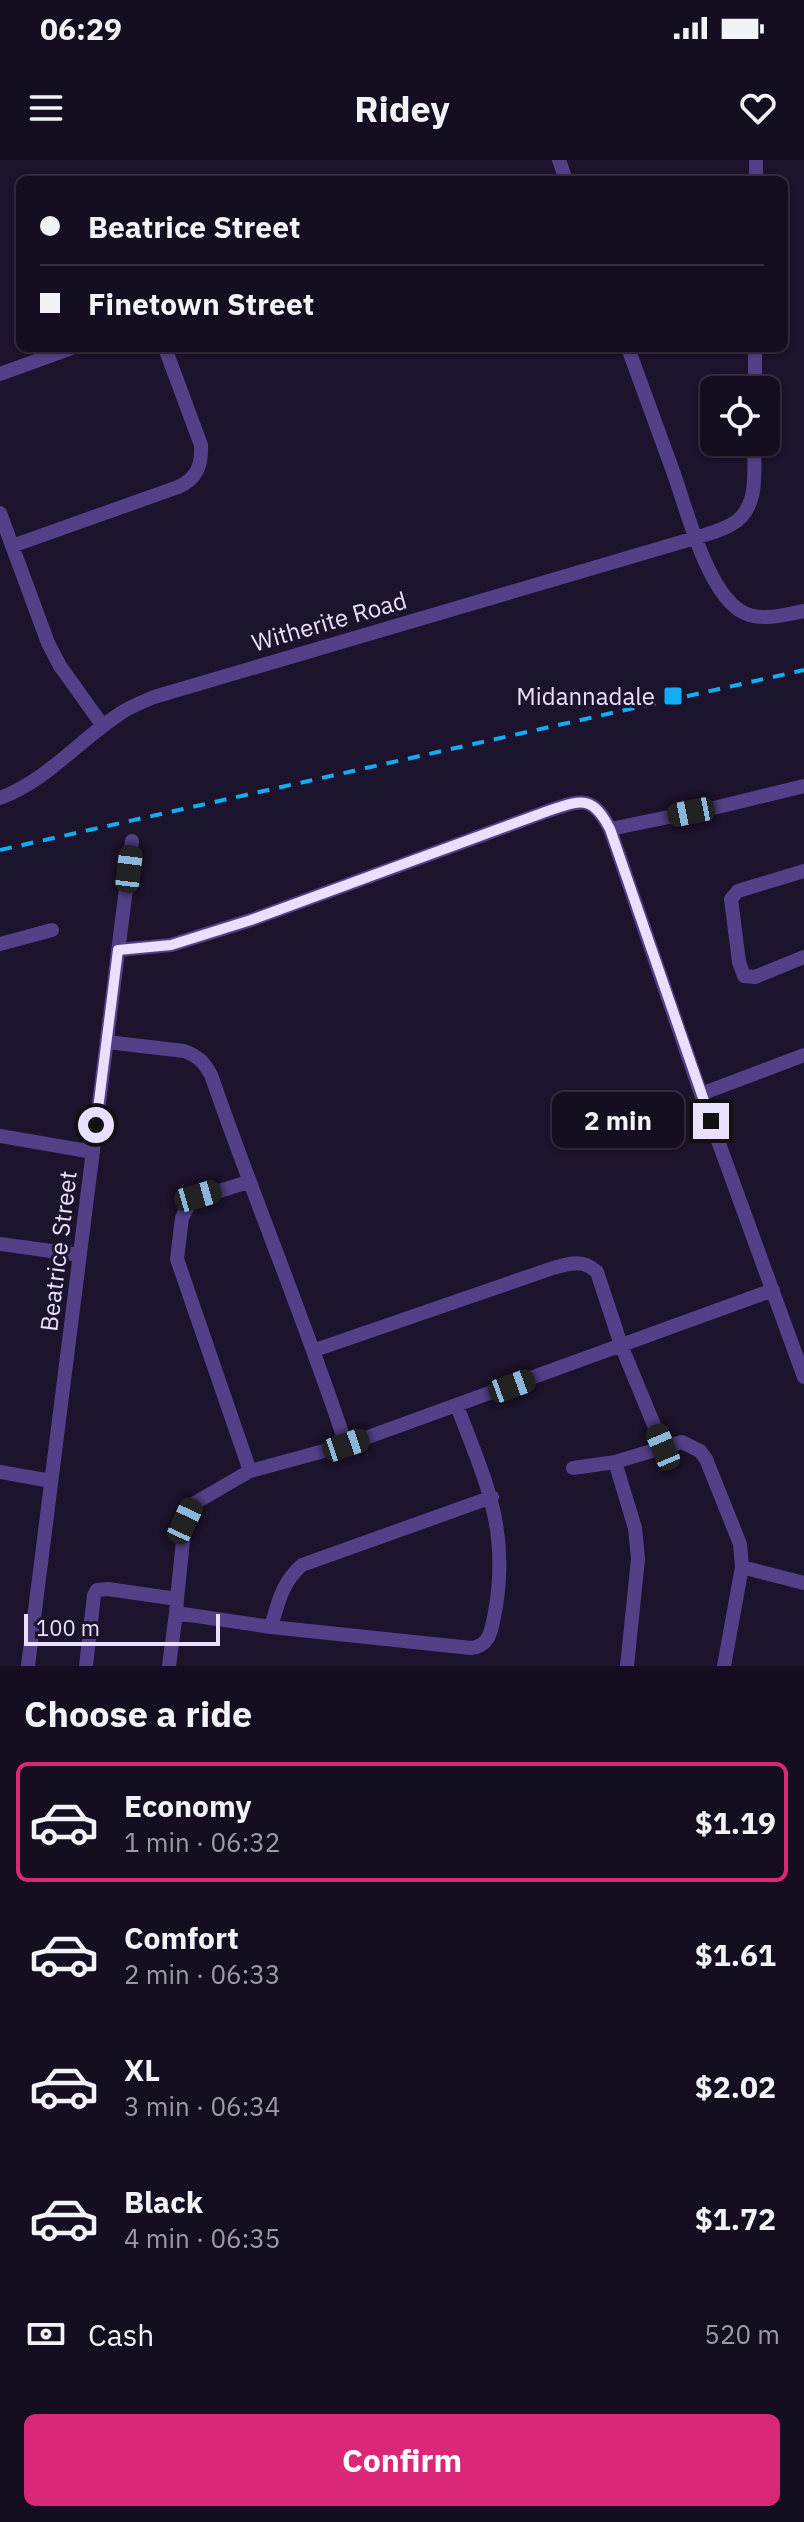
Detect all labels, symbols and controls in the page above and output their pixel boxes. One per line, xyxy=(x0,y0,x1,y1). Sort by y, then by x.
text: 06:29 xyxy=(40,9,122,48)
text: Ridey xyxy=(354,85,450,132)
icon: menu xyxy=(24,86,68,130)
icon: heart xyxy=(736,86,780,130)
text: Beatrice Street xyxy=(88,207,301,246)
text: Finetown Street xyxy=(88,284,314,323)
map controls xyxy=(700,376,780,456)
button: locate xyxy=(700,376,780,456)
street label: Witherite Road xyxy=(248,584,410,658)
place label: Midannadale xyxy=(516,680,655,712)
marker: Midannadale xyxy=(662,685,684,707)
car xyxy=(665,796,717,828)
car xyxy=(114,844,144,894)
callout: 2 min xyxy=(551,1093,683,1149)
text: 2 min xyxy=(584,1103,652,1137)
route end xyxy=(693,1103,729,1139)
route start xyxy=(78,1107,114,1143)
street label: Beatrice Street xyxy=(32,1169,84,1333)
car xyxy=(172,1178,224,1214)
car xyxy=(485,1367,539,1405)
car xyxy=(643,1420,683,1474)
car xyxy=(319,1426,373,1464)
car xyxy=(164,1494,206,1548)
scale bar xyxy=(24,1610,220,1646)
text: 100 m xyxy=(36,1613,100,1642)
text: Choose a ride xyxy=(24,1690,252,1737)
icon: car xyxy=(28,1786,100,1858)
text: Economy xyxy=(124,1786,252,1825)
text: $1.19 xyxy=(695,1803,776,1842)
text: 1 min · 06:32 xyxy=(124,1825,280,1859)
icon: car xyxy=(28,1918,100,1990)
text: Comfort xyxy=(124,1918,239,1957)
text: $1.61 xyxy=(695,1935,776,1974)
text: 2 min · 06:33 xyxy=(124,1957,280,1991)
icon: car xyxy=(28,2050,100,2122)
text: XL xyxy=(124,2050,160,2089)
text: $2.02 xyxy=(695,2067,776,2106)
text: 3 min · 06:34 xyxy=(124,2089,280,2123)
icon: car xyxy=(28,2182,100,2254)
text: Black xyxy=(124,2182,203,2221)
text: $1.72 xyxy=(695,2199,776,2238)
text: 4 min · 06:35 xyxy=(124,2221,280,2255)
icon: cash xyxy=(24,2312,68,2356)
text: Cash xyxy=(88,2315,154,2354)
text: 520 m xyxy=(704,2317,780,2351)
button: Confirm xyxy=(24,2414,780,2506)

